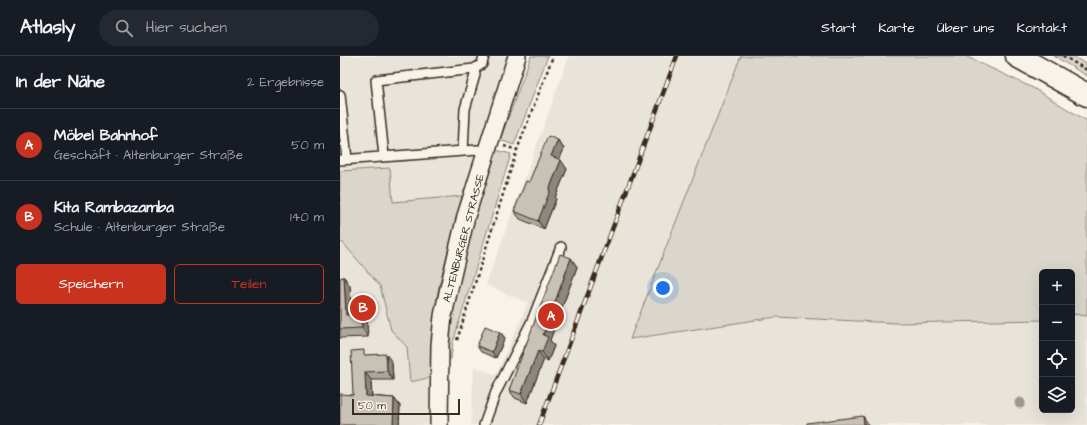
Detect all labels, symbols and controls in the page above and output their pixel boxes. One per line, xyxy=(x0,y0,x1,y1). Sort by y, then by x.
search box xyxy=(99,10,379,46)
text: Atlasly xyxy=(20,14,75,41)
icon: search xyxy=(113,17,135,39)
text: Hier suchen xyxy=(145,17,227,38)
text: Start xyxy=(821,18,856,38)
text: Karte xyxy=(878,18,915,38)
text: Über uns xyxy=(937,18,995,38)
text: Kontakt xyxy=(1017,18,1067,38)
text: In der Nähe xyxy=(16,70,105,94)
text: 2 Ergebnisse xyxy=(247,73,324,91)
text: Möbel Bahnhof xyxy=(54,125,158,146)
text: A xyxy=(25,136,33,154)
text: 50 m xyxy=(291,136,324,154)
text: Geschäft · Altenburger Straße xyxy=(54,146,243,164)
street label: ALTENBURGER STRASSE xyxy=(439,172,488,304)
text: Kita Rambazamba xyxy=(54,197,174,218)
text: B xyxy=(24,208,34,226)
text: 140 m xyxy=(290,208,324,226)
text: Schule · Altenburger Straße xyxy=(54,218,225,236)
button: Speichern xyxy=(16,264,166,304)
button: Teilen xyxy=(174,264,324,304)
map controls xyxy=(1039,269,1075,413)
button: + xyxy=(1039,269,1075,305)
your location xyxy=(653,278,673,298)
pin: B xyxy=(350,293,376,323)
pin: A xyxy=(538,301,564,331)
button: − xyxy=(1039,305,1075,341)
button: locate xyxy=(1039,341,1075,377)
button: layers xyxy=(1039,377,1075,413)
scale bar xyxy=(352,397,460,416)
text: 50 m xyxy=(358,398,386,413)

